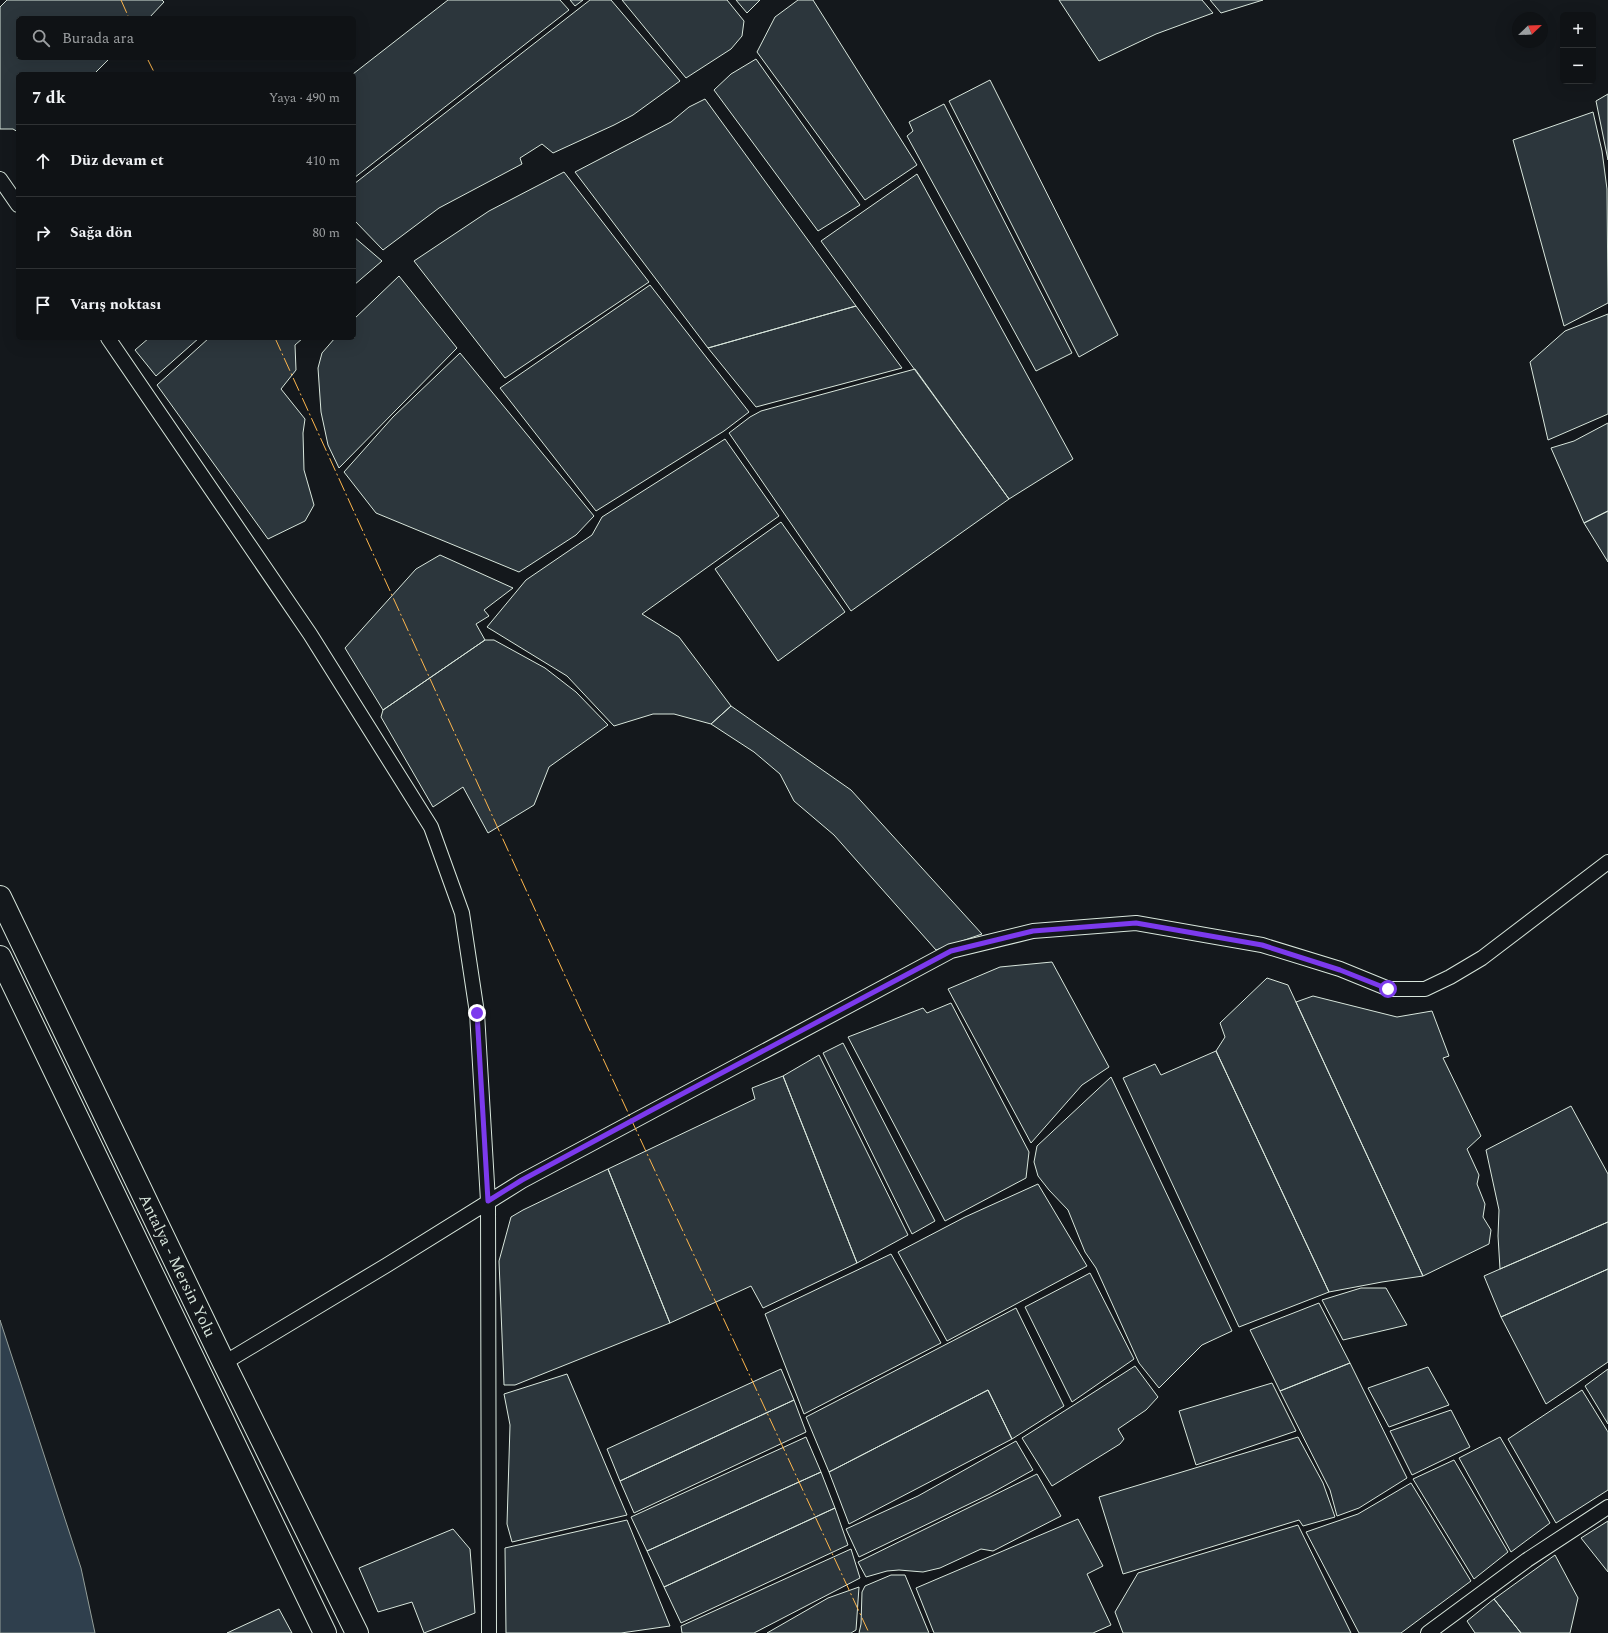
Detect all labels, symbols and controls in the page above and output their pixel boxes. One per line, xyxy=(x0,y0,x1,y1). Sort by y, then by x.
north arrow xyxy=(1512,12,1548,48)
map controls xyxy=(1560,12,1596,84)
button: + xyxy=(1560,12,1596,48)
search box xyxy=(16,16,356,60)
icon: search xyxy=(30,27,52,49)
text: Burada ara xyxy=(62,27,134,50)
button: − xyxy=(1560,48,1596,84)
text: 7 dk xyxy=(32,85,66,111)
text: Yaya · 490 m xyxy=(269,88,340,108)
text: Düz devam et xyxy=(70,149,164,172)
icon: ahead xyxy=(32,150,54,172)
text: 410 m xyxy=(306,151,340,171)
text: Sağa dön xyxy=(70,221,132,244)
icon: right xyxy=(32,222,54,244)
text: 80 m xyxy=(313,223,340,243)
text: Varış noktası xyxy=(70,293,161,316)
icon: arrive xyxy=(32,294,54,316)
route start xyxy=(1379,980,1397,998)
route end xyxy=(468,1004,486,1022)
street label: Antalya - Mersin Yolu xyxy=(132,1190,222,1341)

